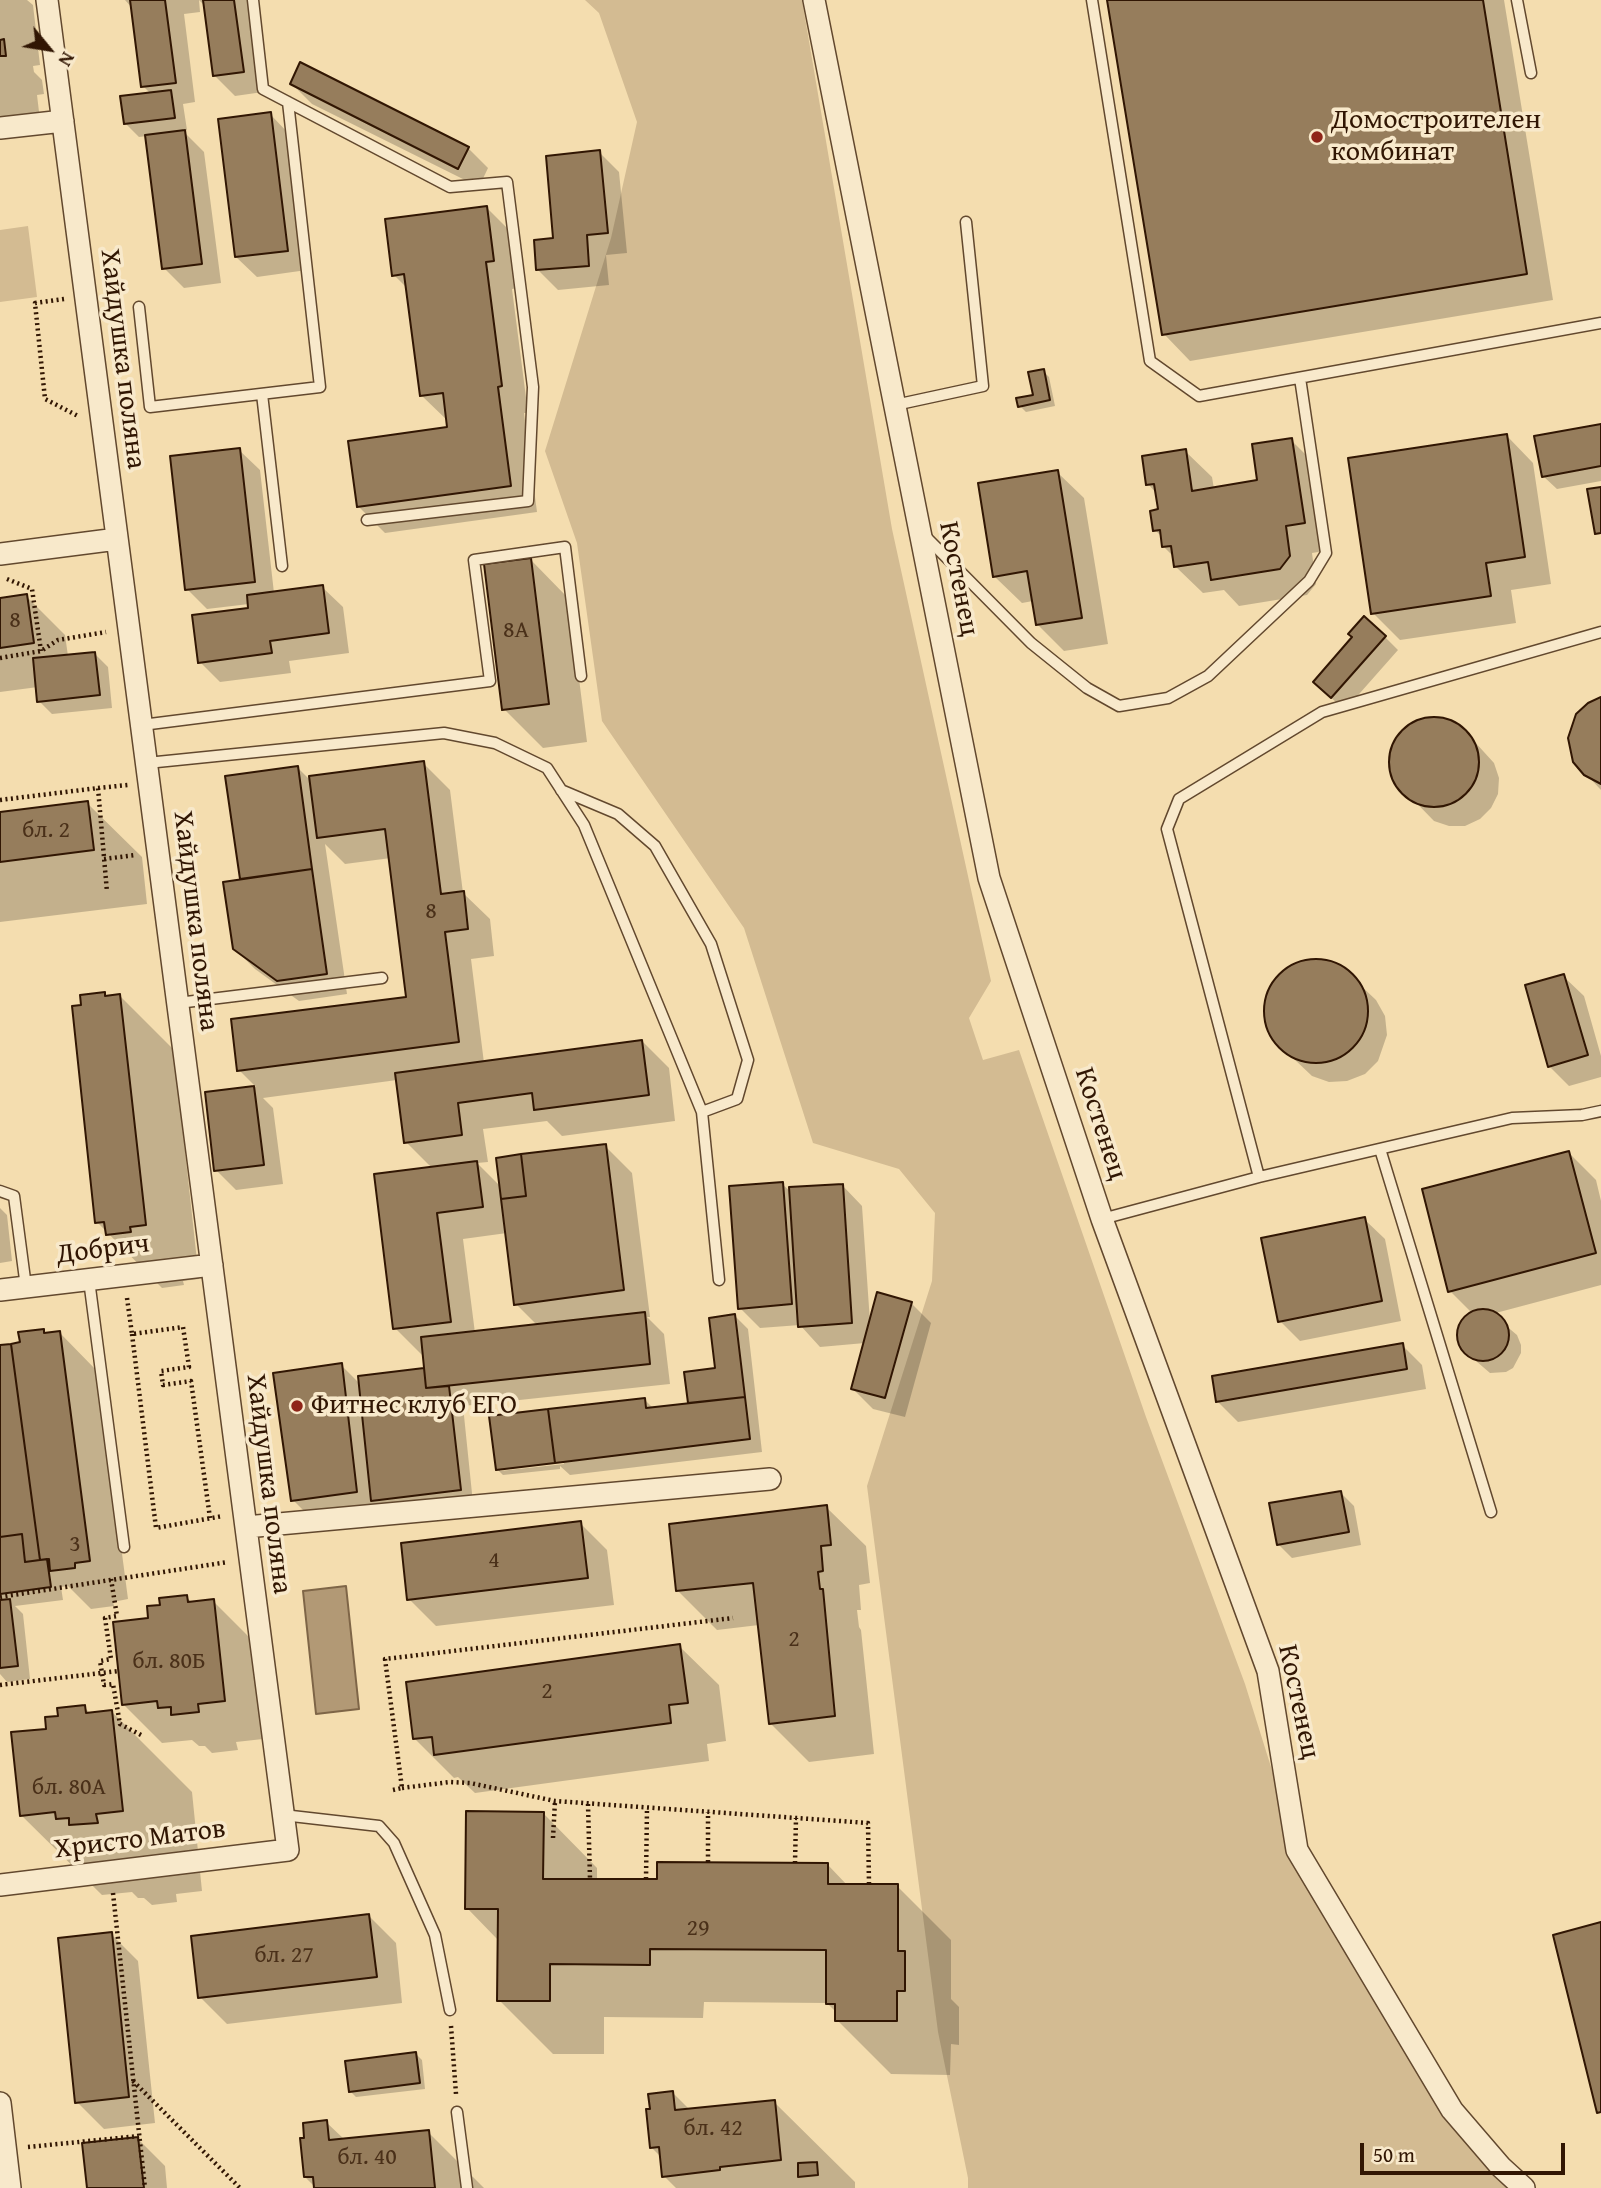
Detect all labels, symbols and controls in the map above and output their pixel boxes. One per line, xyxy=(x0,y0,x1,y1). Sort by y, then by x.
north arrow xyxy=(14,14,84,84)
text: N xyxy=(52,47,82,72)
place label: Домостроителен комбинат xyxy=(1331,104,1541,170)
marker: Домостроителен комбинат xyxy=(1309,129,1325,145)
street label: Хайдушка поляна xyxy=(92,247,152,471)
street label: Костенец xyxy=(930,519,986,639)
house number: 8 xyxy=(9,607,21,635)
house number: 8A xyxy=(503,617,529,645)
street label: Хайдушка поляна xyxy=(165,809,225,1033)
house number: бл. 2 xyxy=(22,817,70,845)
house number: 8 xyxy=(425,898,437,926)
street label: Костенец xyxy=(1066,1064,1134,1184)
street label: Добрич xyxy=(55,1228,151,1272)
street label: Хайдушка поляна xyxy=(238,1372,298,1596)
place label: Фитнес клуб ЕГО xyxy=(311,1389,517,1423)
marker: Фитнес клуб ЕГО xyxy=(289,1398,305,1414)
house number: 3 xyxy=(69,1531,81,1559)
house number: 4 xyxy=(488,1547,500,1575)
house number: 2 xyxy=(788,1626,800,1654)
street label: Костенец xyxy=(1270,1642,1326,1762)
house number: бл. 80Б xyxy=(132,1648,206,1676)
house number: 2 xyxy=(541,1678,553,1706)
house number: бл. 80А xyxy=(32,1774,106,1802)
street label: Христо Матов xyxy=(52,1813,228,1867)
house number: 29 xyxy=(686,1915,710,1943)
house number: бл. 27 xyxy=(254,1942,314,1970)
house number: бл. 42 xyxy=(683,2115,743,2143)
scale bar xyxy=(1363,2128,1568,2172)
text: 50 m xyxy=(1373,2139,1415,2170)
house number: бл. 40 xyxy=(337,2144,397,2172)

